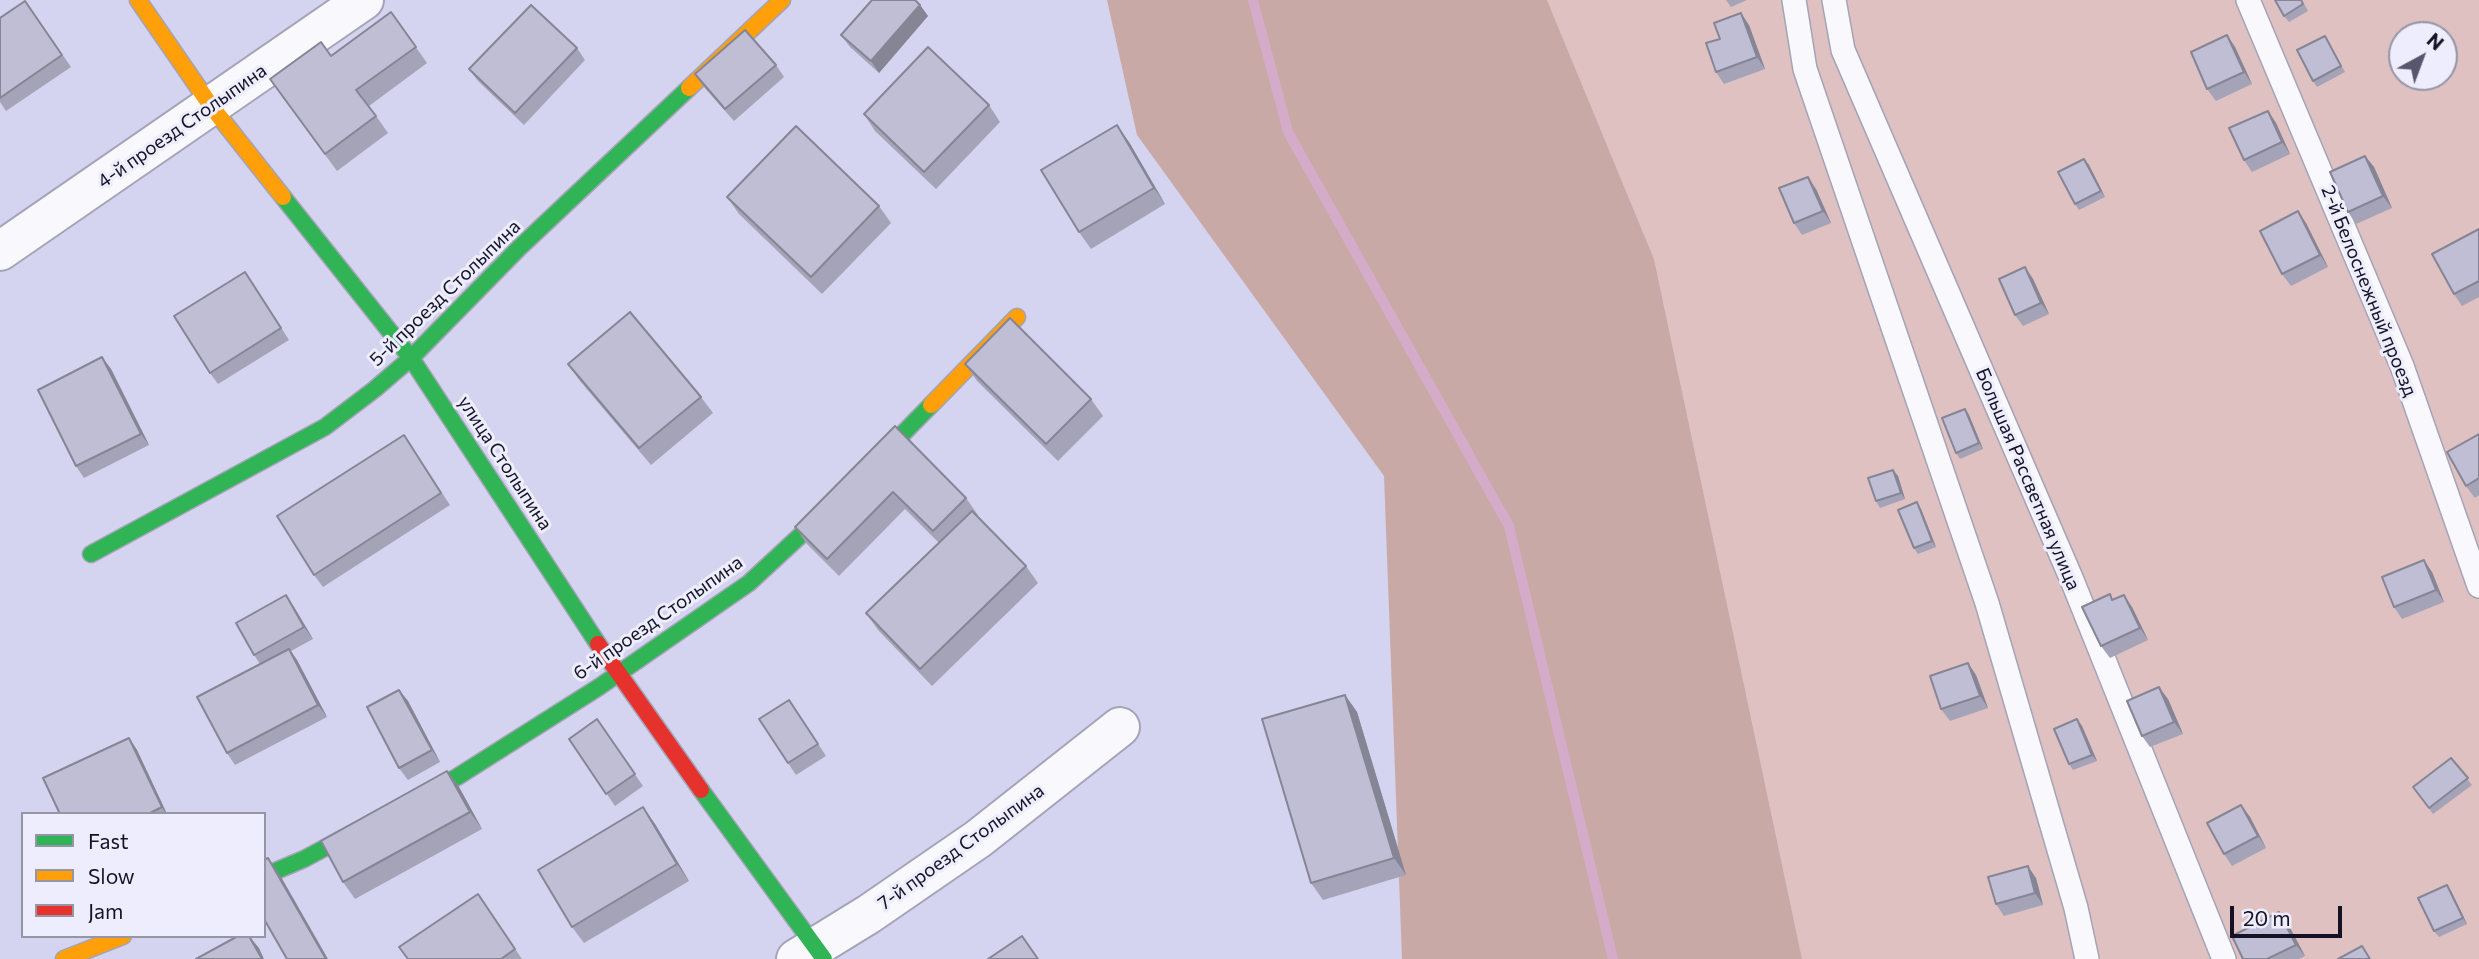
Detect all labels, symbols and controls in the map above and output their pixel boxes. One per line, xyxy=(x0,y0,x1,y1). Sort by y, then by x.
north arrow xyxy=(2388,21,2458,91)
text: N xyxy=(2423,28,2449,55)
street label: 4-й проезд Столыпина xyxy=(93,59,271,193)
street label: 2-й Белоснежный проезд xyxy=(2316,182,2422,400)
street label: 5-й проезд Столыпина xyxy=(365,215,525,371)
street label: Большая Рассветная улица xyxy=(1971,365,2085,593)
street label: улица Столыпина xyxy=(453,392,557,534)
street label: 6-й проезд Столыпина xyxy=(569,551,747,685)
street label: 7-й проезд Столыпина xyxy=(874,779,1048,915)
legend xyxy=(21,812,266,938)
text: Fast xyxy=(88,828,129,853)
text: Slow xyxy=(88,863,135,888)
scale bar xyxy=(2234,892,2346,936)
text: Jam xyxy=(88,898,123,923)
text: 20 m xyxy=(2243,905,2291,930)

